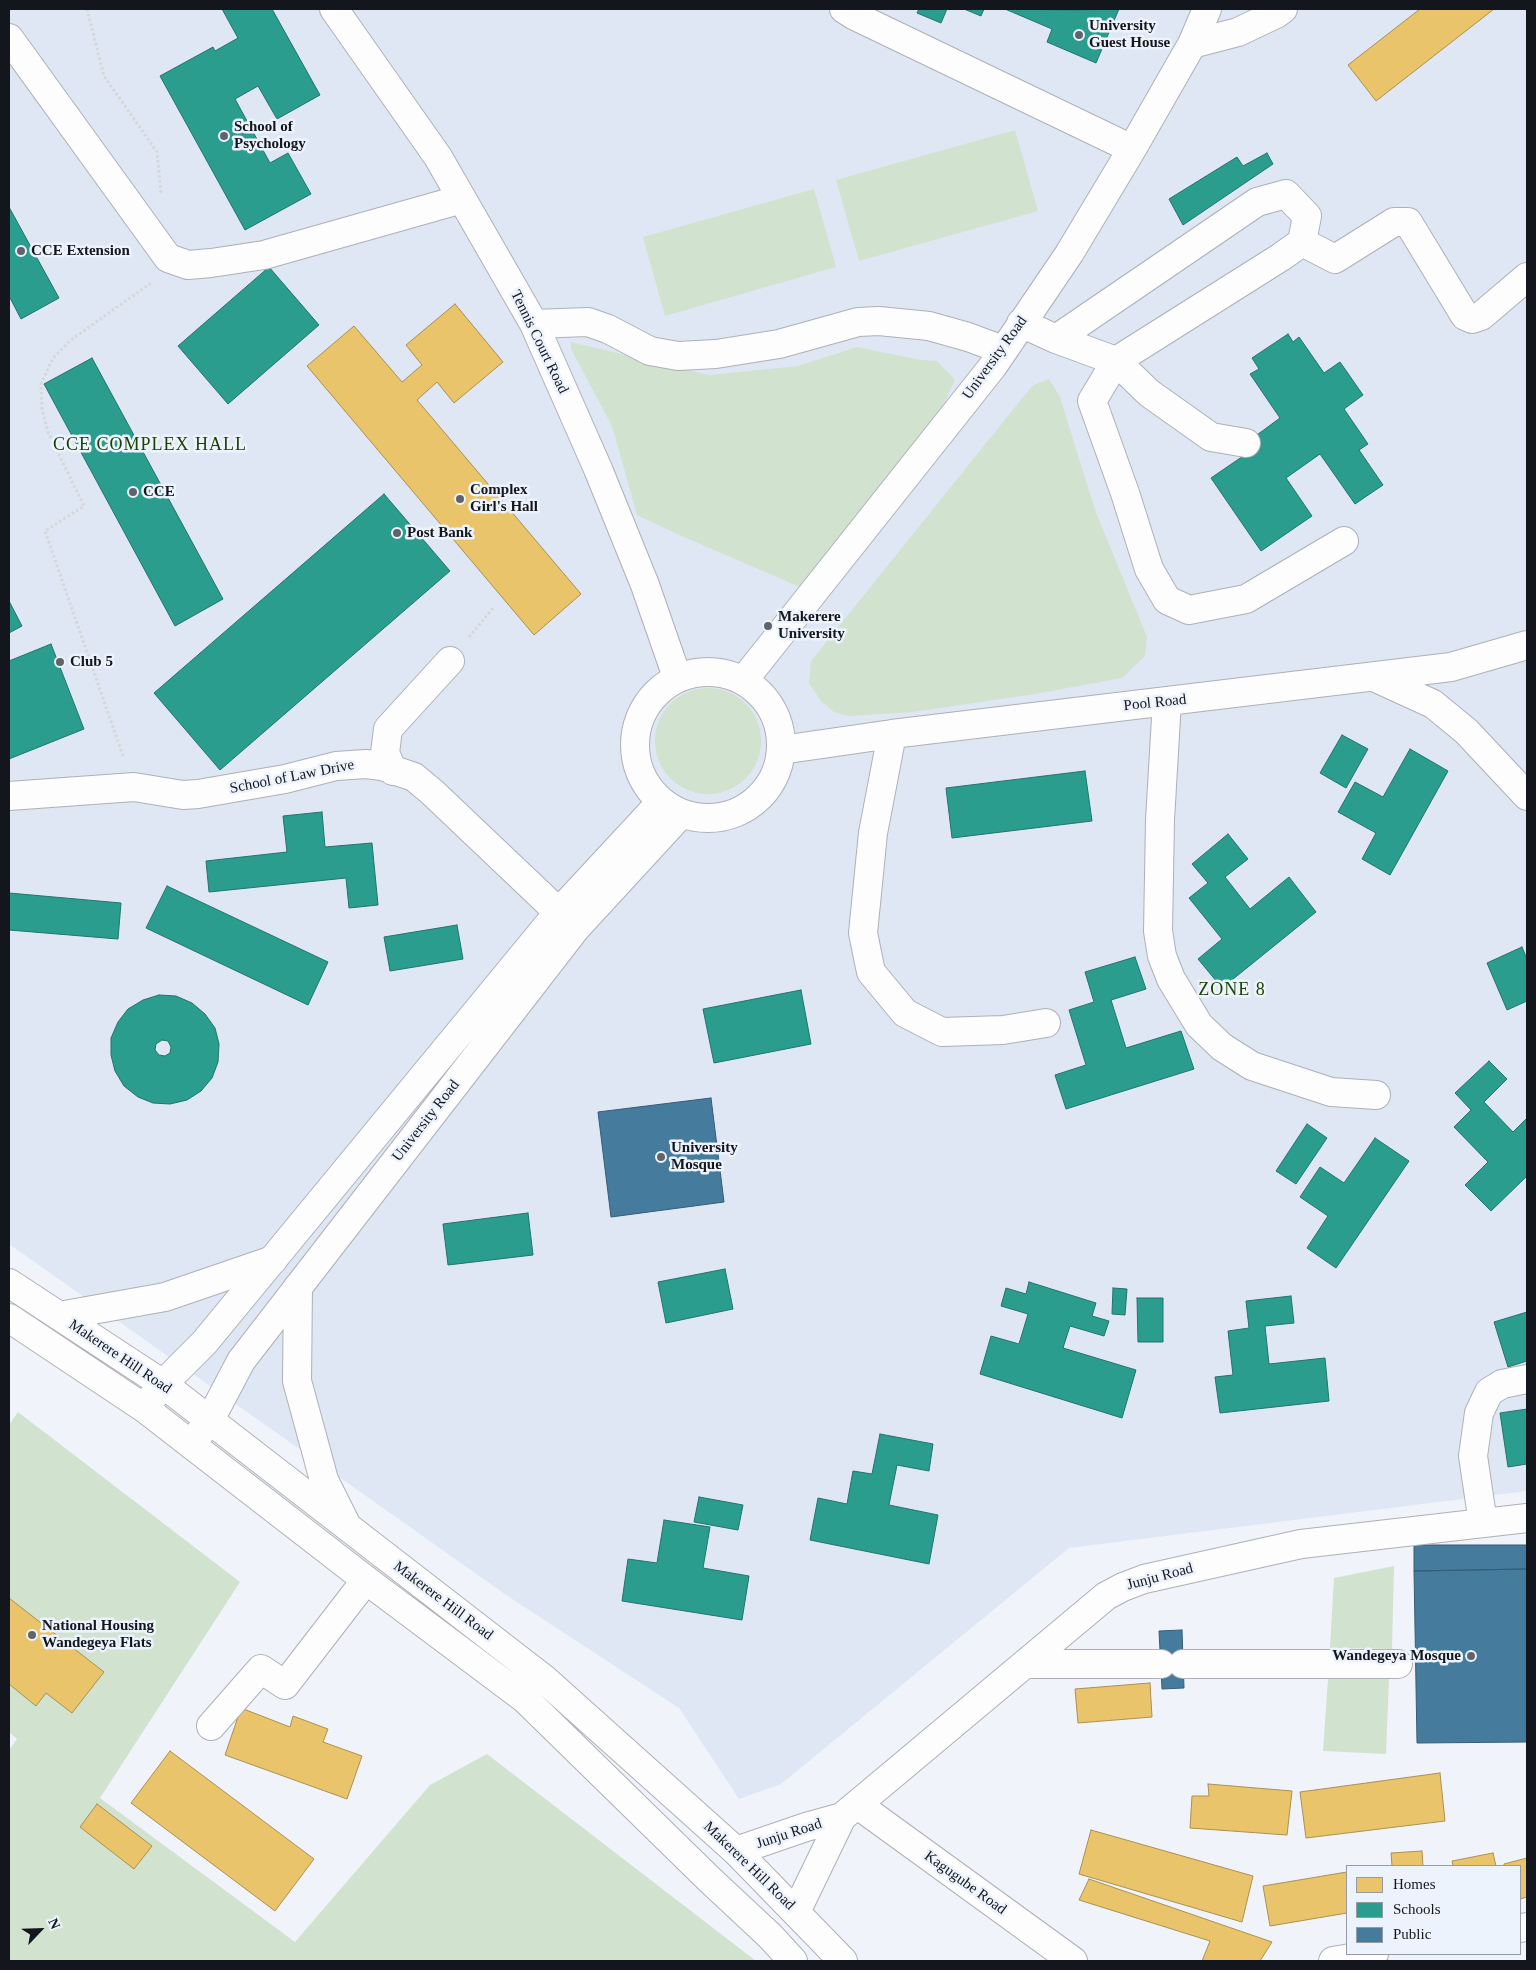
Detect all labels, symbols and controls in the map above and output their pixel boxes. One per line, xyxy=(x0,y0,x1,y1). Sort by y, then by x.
place label: University Guest House xyxy=(1089,17,1170,52)
marker: University Guest House xyxy=(1073,29,1085,41)
place label: School of Psychology xyxy=(234,118,306,153)
marker: School of Psychology xyxy=(218,130,230,142)
place label: CCE Extension xyxy=(31,242,130,260)
marker: CCE Extension xyxy=(15,245,27,257)
street label: Tennis Court Road xyxy=(506,287,572,397)
street label: University Road xyxy=(959,313,1031,403)
district label: CCE COMPLEX HALL xyxy=(51,434,249,456)
place label: Complex Girl's Hall xyxy=(470,481,538,516)
place label: CCE xyxy=(143,483,175,501)
marker: CCE xyxy=(127,486,139,498)
marker: Complex Girl's Hall xyxy=(454,493,466,505)
place label: Post Bank xyxy=(407,524,472,542)
marker: Post Bank xyxy=(391,527,403,539)
place label: Makerere University xyxy=(778,608,845,643)
marker: Makerere University xyxy=(762,620,774,632)
place label: Club 5 xyxy=(70,653,113,671)
marker: Club 5 xyxy=(54,656,66,668)
street label: Pool Road xyxy=(1123,691,1187,715)
street label: School of Law Drive xyxy=(228,756,356,798)
district label: ZONE 8 xyxy=(1198,979,1266,1001)
street label: University Road xyxy=(389,1077,463,1165)
place label: University Mosque xyxy=(671,1139,738,1174)
marker: University Mosque xyxy=(655,1151,667,1163)
street label: Makerere Hill Road xyxy=(65,1316,175,1398)
street label: Makerere Hill Road xyxy=(390,1558,496,1644)
street label: Junju Road xyxy=(1125,1560,1195,1594)
place label: National Housing Wandegeya Flats xyxy=(42,1617,154,1652)
marker: National Housing Wandegeya Flats xyxy=(26,1629,38,1641)
place label: Wandegeya Mosque xyxy=(1332,1647,1461,1665)
marker: Wandegeya Mosque xyxy=(1465,1650,1477,1662)
street label: Junju Road xyxy=(754,1815,824,1853)
street label: Makerere Hill Road xyxy=(700,1818,798,1914)
street label: Kagugube Road xyxy=(920,1847,1010,1919)
legend xyxy=(1346,1865,1521,1955)
text: Homes xyxy=(1393,1876,1436,1892)
text: Schools xyxy=(1393,1901,1441,1917)
north arrow xyxy=(15,1905,65,1955)
text: N xyxy=(45,1916,63,1931)
text: Public xyxy=(1393,1926,1431,1942)

